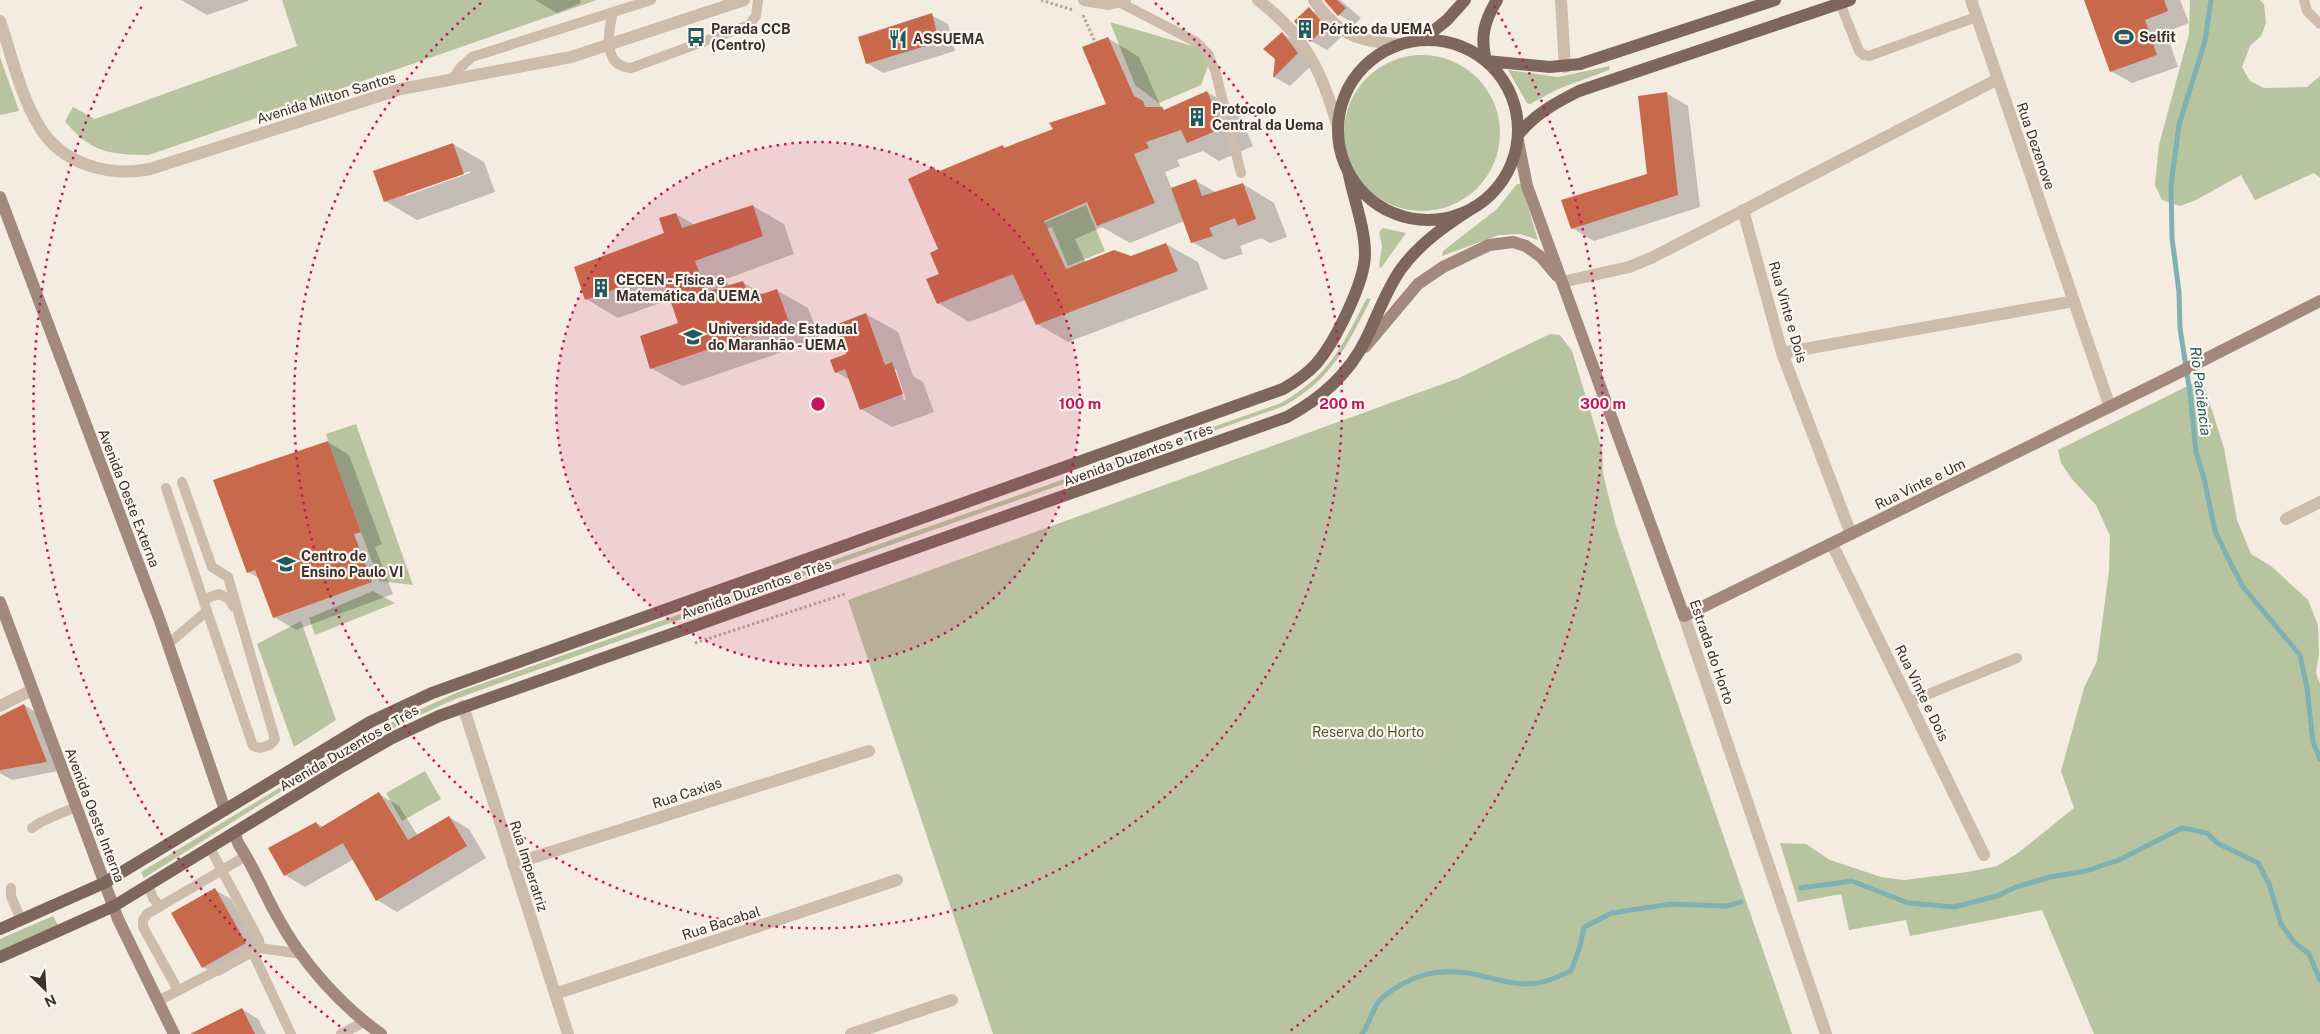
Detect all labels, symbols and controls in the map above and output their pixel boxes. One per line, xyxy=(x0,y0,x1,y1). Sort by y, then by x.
building icon: Pórtico da UEMA xyxy=(1294,18,1316,40)
place label: Parada CCB (Centro) xyxy=(711,21,791,53)
place label: Pórtico da UEMA xyxy=(1320,21,1433,37)
bus stop icon: Parada CCB (Centro) xyxy=(685,26,707,48)
sports icon: Selfit xyxy=(2113,26,2135,48)
restaurant icon: ASSUEMA xyxy=(887,28,909,50)
place label: Selfit xyxy=(2139,29,2176,45)
place label: ASSUEMA xyxy=(913,31,985,47)
street label: Avenida Milton Santos xyxy=(255,69,397,127)
street label: Rua Dezenove xyxy=(2014,100,2058,192)
place label: Protocolo Central da Uema xyxy=(1212,101,1324,133)
building icon: Protocolo Central da Uema xyxy=(1186,106,1208,128)
street label: Rua Vinte e Dois xyxy=(1766,259,1810,365)
place label: CECEN - Física e Matemática da UEMA xyxy=(616,272,760,304)
building icon: CECEN - Física e Matemática da UEMA xyxy=(590,277,612,299)
place label: Universidade Estadual do Maranhão - UEMA xyxy=(708,321,858,353)
school or university icon: Universidade Estadual do Maranhão - UEMA xyxy=(682,326,704,348)
water label: Rio Paciência xyxy=(2187,346,2215,436)
centre of rings xyxy=(809,395,827,413)
text: 100 m xyxy=(1059,395,1101,412)
text: 200 m xyxy=(1319,395,1365,412)
text: 300 m xyxy=(1580,395,1626,412)
street label: Avenida Duzentos e Três xyxy=(1061,420,1215,490)
street label: Avenida Oeste Externa xyxy=(95,426,163,570)
street label: Rua Vinte e Um xyxy=(1872,455,1968,513)
place label: Centro de Ensino Paulo VI xyxy=(301,548,403,580)
school or university icon: Centro de Ensino Paulo VI xyxy=(275,553,297,575)
street label: Avenida Duzentos e Três xyxy=(679,556,833,622)
street label: Estrada do Horto xyxy=(1687,598,1737,707)
street label: Rua Vinte e Dois xyxy=(1892,642,1952,744)
street label: Avenida Duzentos e Três xyxy=(277,702,421,794)
park label: Reserva do Horto xyxy=(1312,724,1424,740)
street label: Avenida Oeste Interna xyxy=(62,746,128,884)
street label: Rua Caxias xyxy=(650,774,724,812)
street label: Rua Imperatriz xyxy=(507,818,551,914)
street label: Rua Bacabal xyxy=(680,903,762,943)
north arrow xyxy=(20,964,70,1014)
text: N xyxy=(42,991,59,1010)

